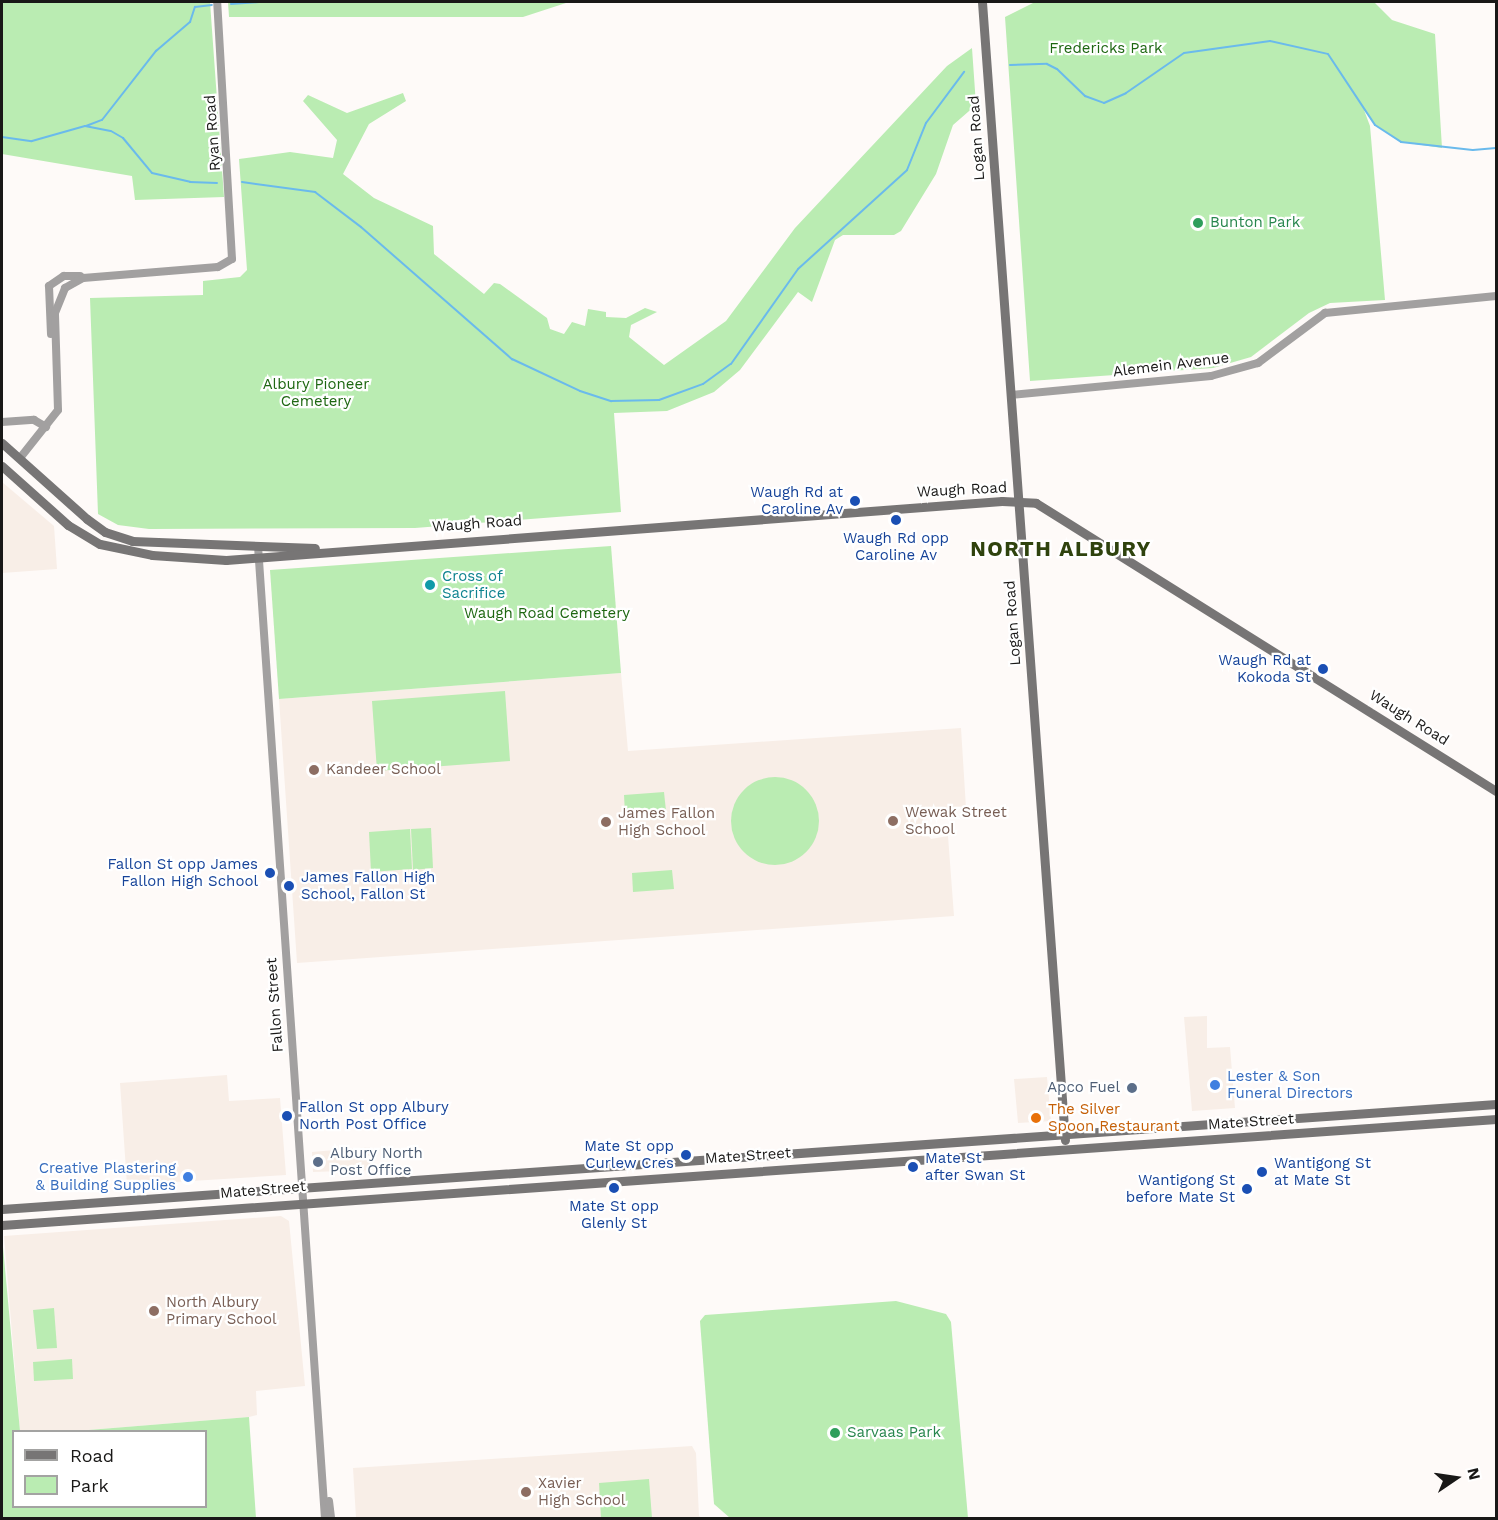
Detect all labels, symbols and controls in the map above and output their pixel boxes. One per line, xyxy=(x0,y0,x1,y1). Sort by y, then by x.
park label: Fredericks Park xyxy=(1049,40,1163,58)
street label: Ryan Road xyxy=(201,94,225,172)
street label: Logan Road xyxy=(965,95,989,181)
place label: Bunton Park xyxy=(1210,214,1300,232)
marker: Bunton Park xyxy=(1191,216,1205,230)
street label: Alemein Avenue xyxy=(1112,349,1230,381)
park label: Albury Pioneer Cemetery xyxy=(263,375,369,410)
street label: Waugh Road xyxy=(916,479,1008,501)
place label: Waugh Rd at Caroline Av xyxy=(750,483,843,518)
marker: Waugh Rd at Caroline Av xyxy=(848,494,862,508)
street label: Waugh Road xyxy=(431,512,523,536)
marker: Waugh Rd opp Caroline Av xyxy=(889,513,903,527)
place label: Waugh Rd opp Caroline Av xyxy=(843,529,949,564)
district label: NORTH ALBURY xyxy=(970,536,1152,562)
place label: Cross of Sacrifice xyxy=(442,567,505,602)
marker: Cross of Sacrifice xyxy=(423,578,437,592)
street label: Logan Road xyxy=(1001,580,1025,666)
park label: Waugh Road Cemetery xyxy=(464,605,630,623)
place label: Waugh Rd at Kokoda St xyxy=(1218,651,1311,686)
marker: Waugh Rd at Kokoda St xyxy=(1316,662,1330,676)
street label: Waugh Road xyxy=(1366,686,1452,750)
place label: Kandeer School xyxy=(326,761,441,779)
marker: Kandeer School xyxy=(307,763,321,777)
place label: Wewak Street School xyxy=(905,803,1007,838)
place label: James Fallon High School xyxy=(618,804,715,839)
marker: Wewak Street School xyxy=(886,814,900,828)
marker: James Fallon High School xyxy=(599,815,613,829)
place label: Fallon St opp James Fallon High School xyxy=(107,855,258,890)
marker: Fallon St opp James Fallon High School xyxy=(263,866,277,880)
place label: James Fallon High School, Fallon St xyxy=(301,868,435,903)
marker: James Fallon High School, Fallon St xyxy=(282,879,296,893)
street label: Fallon Street xyxy=(263,957,287,1053)
place label: Lester & Son Funeral Directors xyxy=(1227,1067,1353,1102)
marker: Lester & Son Funeral Directors xyxy=(1208,1078,1222,1092)
place label: Apco Fuel xyxy=(1047,1079,1120,1097)
marker: Apco Fuel xyxy=(1125,1081,1139,1095)
place label: Fallon St opp Albury North Post Office xyxy=(299,1098,449,1133)
place label: The Silver Spoon Restaurant xyxy=(1048,1100,1180,1135)
marker: Fallon St opp Albury North Post Office xyxy=(280,1109,294,1123)
street label: Mate Street xyxy=(1207,1110,1295,1134)
marker: The Silver Spoon Restaurant xyxy=(1029,1111,1043,1125)
place label: Mate St opp Curlew Cres xyxy=(584,1137,674,1172)
place label: Albury North Post Office xyxy=(330,1144,423,1179)
street label: Mate Street xyxy=(704,1144,792,1168)
marker: Mate St opp Curlew Cres xyxy=(679,1148,693,1162)
place label: Mate St after Swan St xyxy=(925,1149,1026,1184)
place label: Wantigong St at Mate St xyxy=(1274,1154,1371,1189)
marker: Albury North Post Office xyxy=(311,1155,325,1169)
place label: Creative Plastering & Building Supplies xyxy=(35,1159,176,1194)
marker: Mate St after Swan St xyxy=(906,1160,920,1174)
marker: Wantigong St at Mate St xyxy=(1255,1165,1269,1179)
marker: Creative Plastering & Building Supplies xyxy=(181,1170,195,1184)
place label: Wantigong St before Mate St xyxy=(1126,1171,1235,1206)
street label: Mate Street xyxy=(219,1177,307,1203)
marker: Mate St opp Glenly St xyxy=(607,1181,621,1195)
marker: Wantigong St before Mate St xyxy=(1240,1182,1254,1196)
place label: Mate St opp Glenly St xyxy=(569,1197,659,1232)
place label: North Albury Primary School xyxy=(166,1293,277,1328)
marker: North Albury Primary School xyxy=(147,1304,161,1318)
place label: Sarvaas Park xyxy=(847,1424,941,1442)
marker: Sarvaas Park xyxy=(828,1426,842,1440)
legend xyxy=(12,1430,207,1508)
text: Road xyxy=(70,1445,114,1466)
north arrow xyxy=(1426,1448,1486,1508)
text: N xyxy=(1463,1466,1485,1482)
place label: Xavier High School xyxy=(538,1474,625,1509)
text: Park xyxy=(70,1475,109,1496)
marker: Xavier High School xyxy=(519,1485,533,1499)

